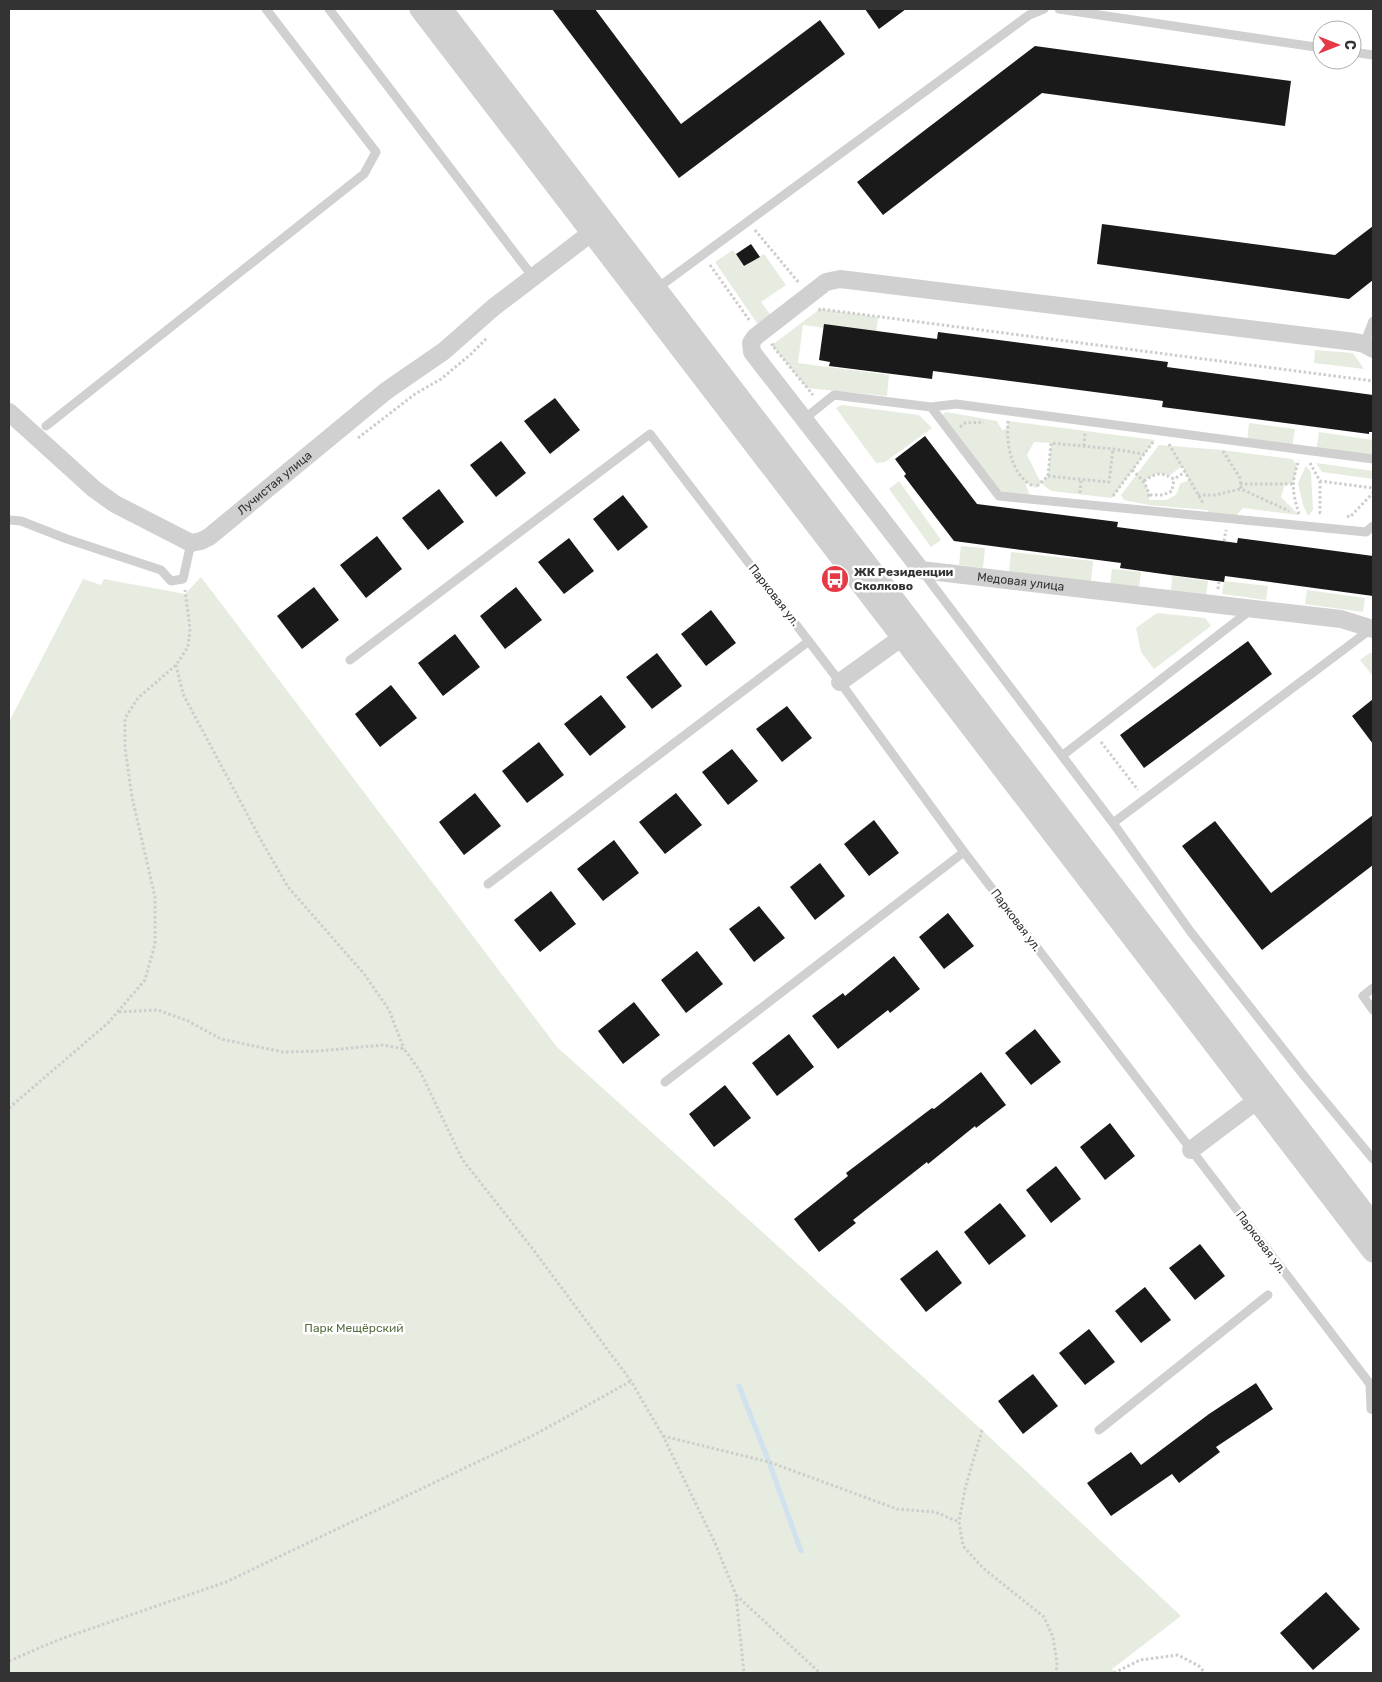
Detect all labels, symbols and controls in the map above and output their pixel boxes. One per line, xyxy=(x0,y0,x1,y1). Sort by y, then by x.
north arrow xyxy=(1312,20,1362,70)
text: С xyxy=(1341,40,1358,50)
street label: Лучистая улица xyxy=(234,448,315,518)
street label: Парковая ул. xyxy=(746,561,802,629)
bus stop icon: ЖК Резиденции Сколково xyxy=(820,564,850,594)
place label: ЖК Резиденции Сколково xyxy=(854,565,954,593)
street label: Медовая улица xyxy=(976,570,1065,594)
street label: Парковая ул. xyxy=(988,886,1044,954)
street label: Парковая ул. xyxy=(1233,1208,1289,1276)
park label: Парк Мещёрский xyxy=(304,1321,404,1335)

